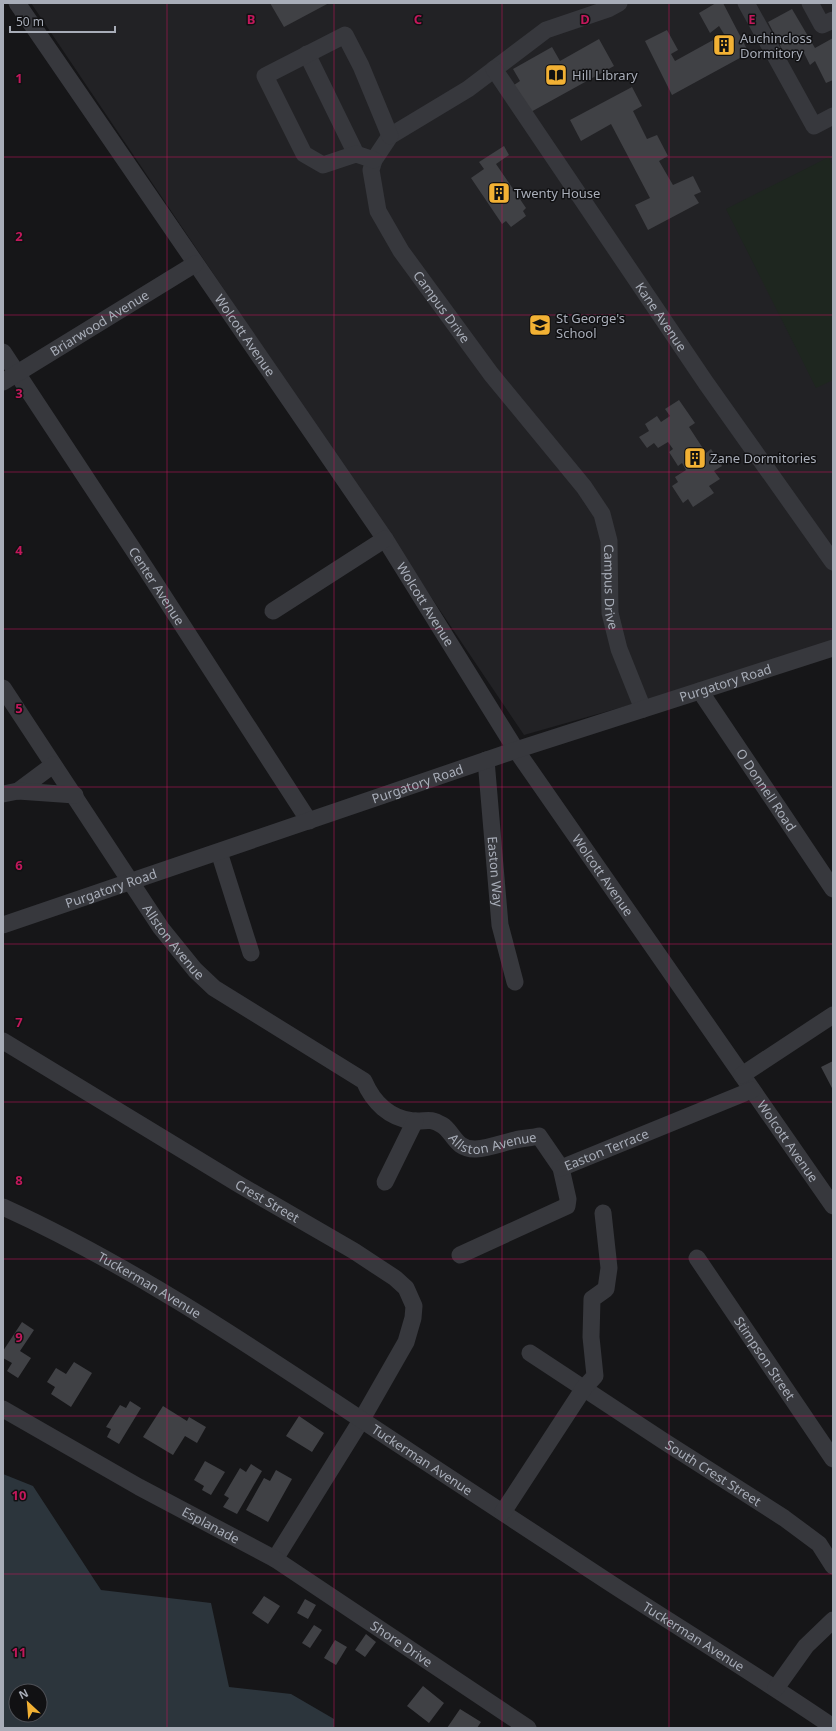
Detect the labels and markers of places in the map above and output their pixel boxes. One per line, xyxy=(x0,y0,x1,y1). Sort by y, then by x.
place label: Auchincloss Dormitory xyxy=(740,29,812,62)
building icon: Auchincloss Dormitory xyxy=(711,32,737,58)
library icon: Hill Library xyxy=(543,62,569,88)
place label: Hill Library xyxy=(572,66,638,84)
building icon: Twenty House xyxy=(486,180,512,206)
place label: Twenty House xyxy=(514,184,600,202)
place label: St George's School xyxy=(556,309,625,342)
school or university icon: St George's School xyxy=(527,312,553,338)
building icon: Zane Dormitories xyxy=(682,445,708,471)
place label: Zane Dormitories xyxy=(710,449,817,467)

